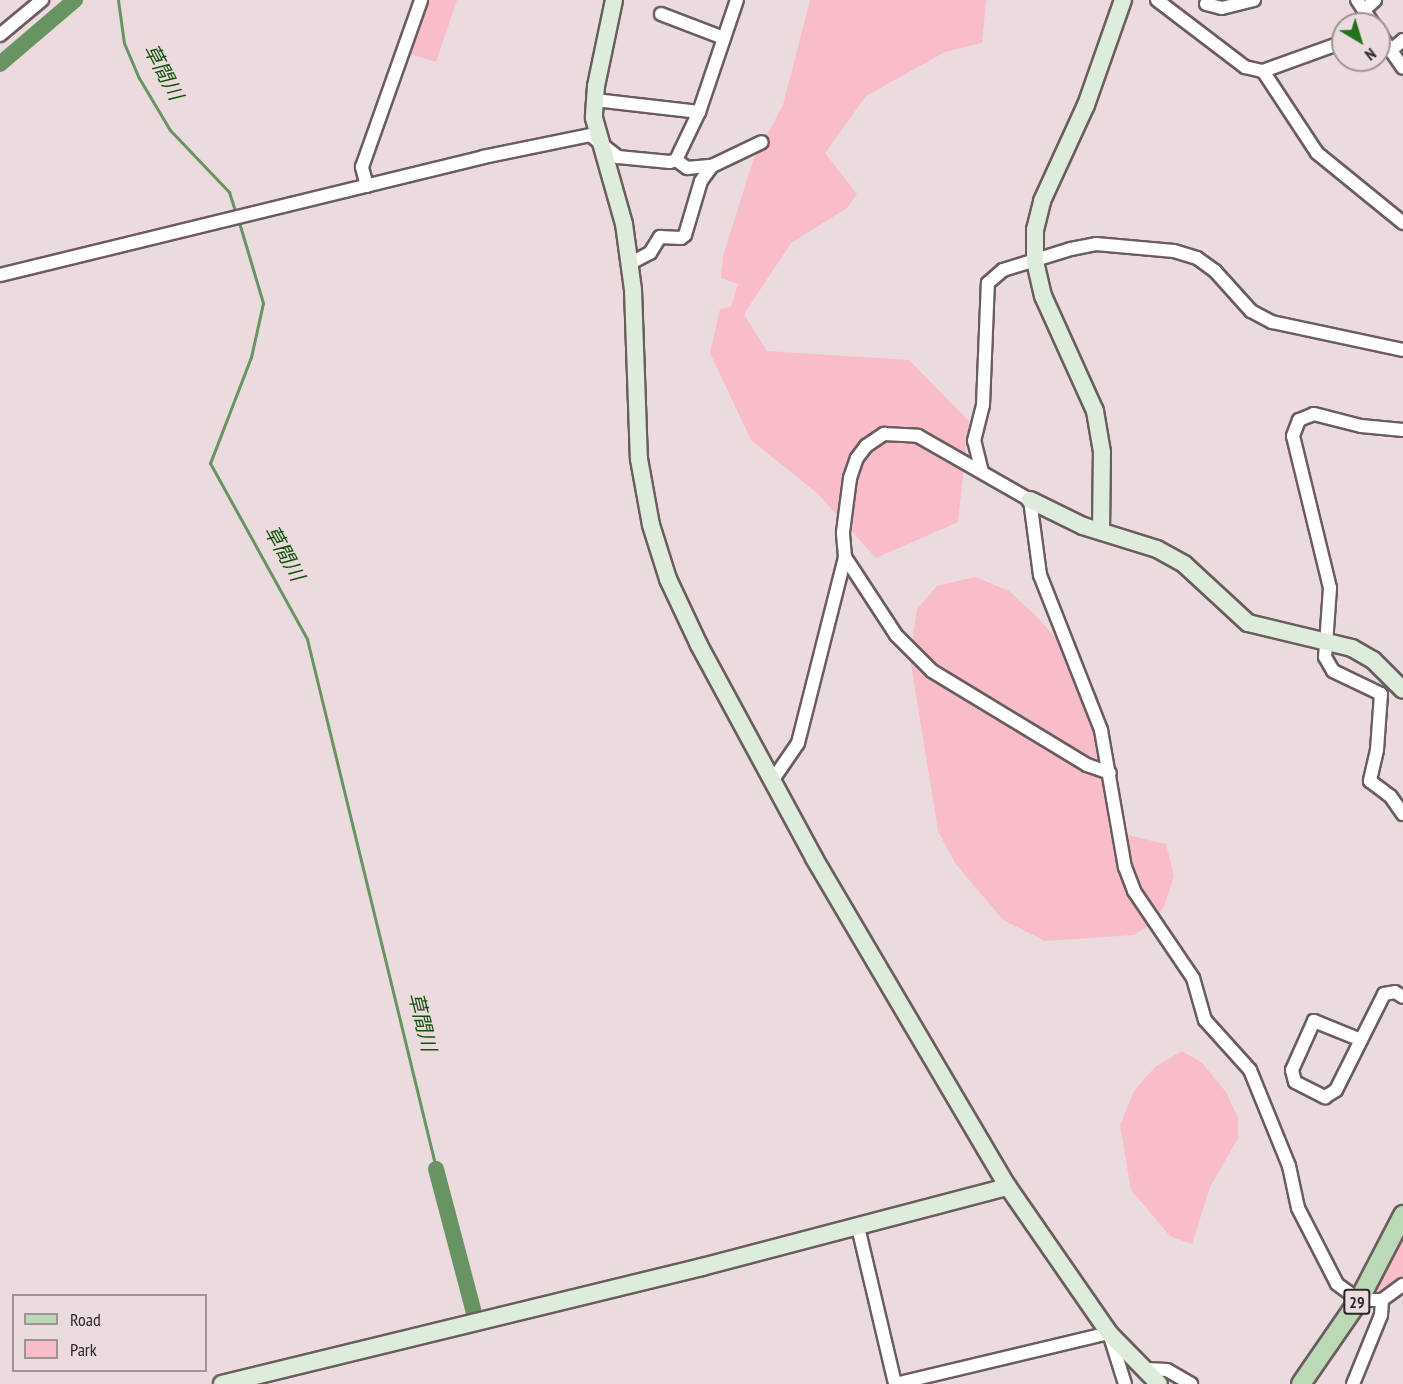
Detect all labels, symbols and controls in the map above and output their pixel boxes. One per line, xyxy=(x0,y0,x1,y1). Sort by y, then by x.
north arrow xyxy=(1331,12,1391,72)
water label: 草間川 xyxy=(138,40,188,104)
text: N xyxy=(1361,44,1380,65)
water label: 草間川 xyxy=(259,521,309,585)
water label: 草間川 xyxy=(403,990,441,1054)
road number: 29 xyxy=(1342,1289,1372,1315)
legend xyxy=(12,1294,207,1372)
text: Road xyxy=(70,1308,101,1331)
text: Park xyxy=(70,1338,97,1361)

